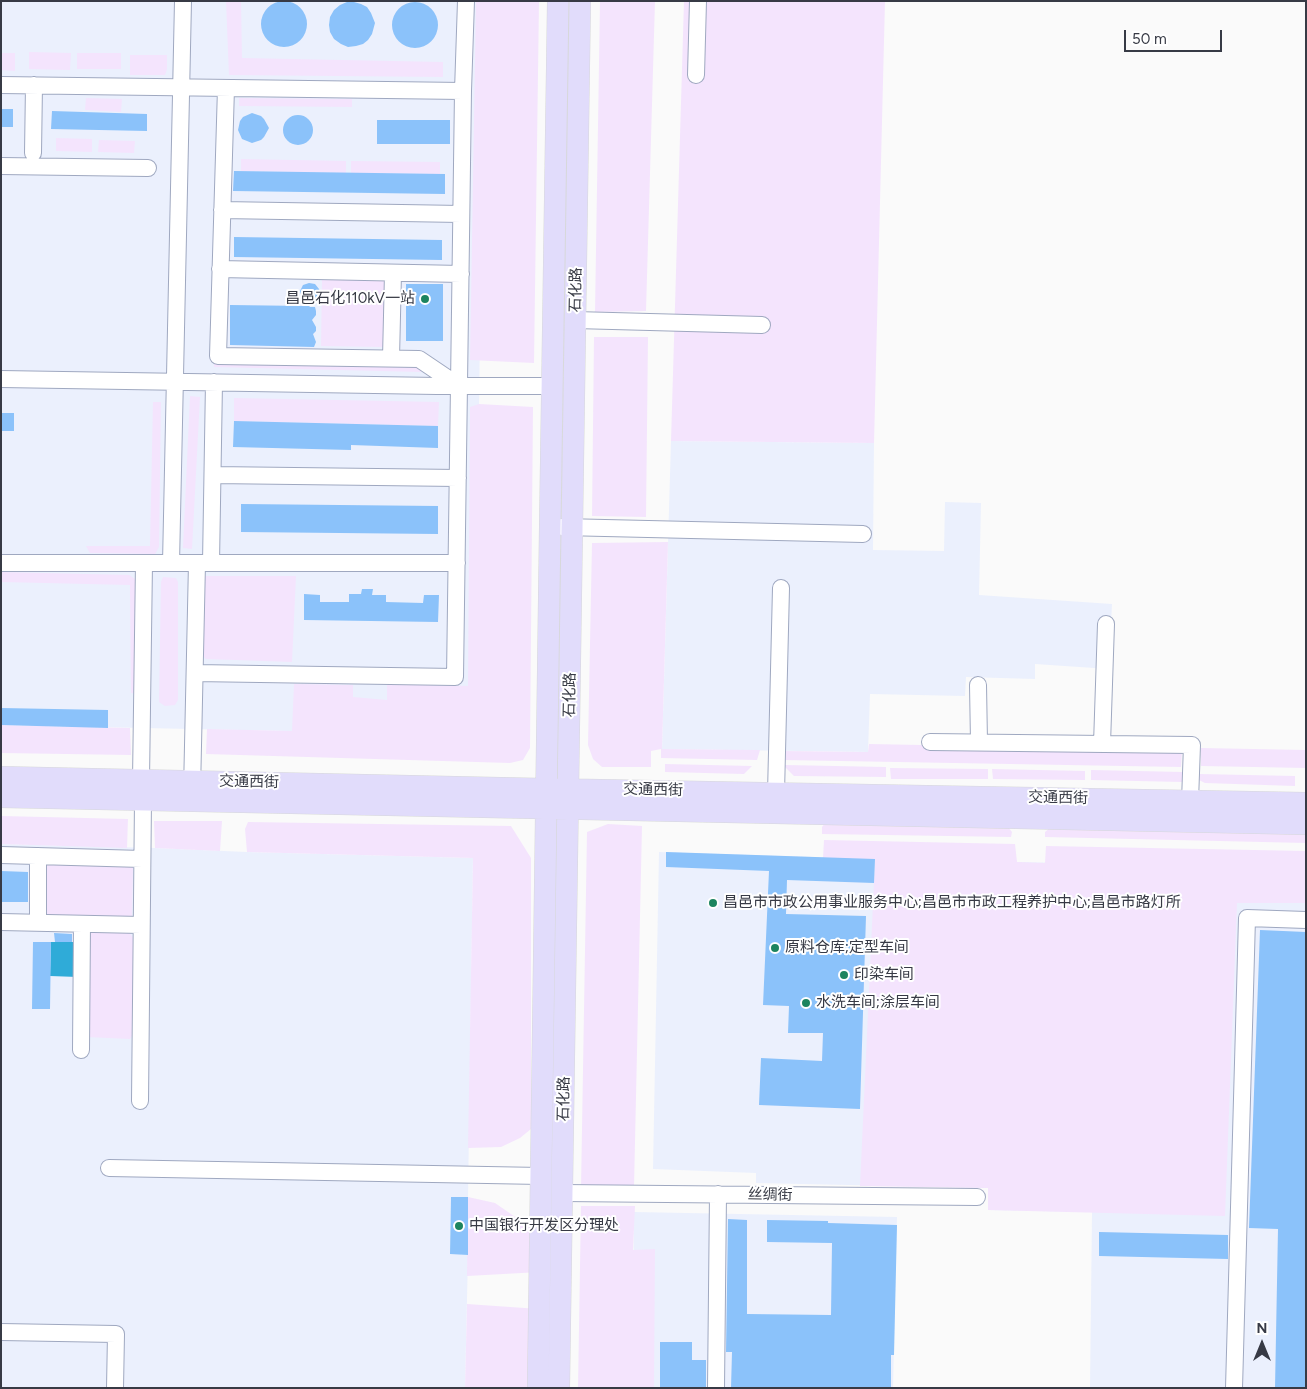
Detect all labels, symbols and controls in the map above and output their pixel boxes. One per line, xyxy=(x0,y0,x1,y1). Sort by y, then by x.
scale bar xyxy=(1127,20,1224,52)
text: 50 m xyxy=(1132,30,1167,48)
street label: 石化路 xyxy=(567,267,585,313)
place label: 昌邑石化110kV一站 xyxy=(285,290,415,308)
marker: 昌邑石化110kV一站 xyxy=(419,293,431,305)
street label: 石化路 xyxy=(561,672,579,718)
street label: 交通西街 xyxy=(219,772,279,792)
street label: 交通西街 xyxy=(623,780,683,800)
street label: 交通西街 xyxy=(1028,788,1088,808)
place label: 昌邑市市政公用事业服务中心;昌邑市市政工程养护中心;昌邑市路灯所 xyxy=(723,894,1181,912)
marker: 昌邑市市政公用事业服务中心;昌邑市市政工程养护中心;昌邑市路灯所 xyxy=(707,897,719,909)
place label: 原料仓库;定型车间 xyxy=(785,939,909,957)
marker: 原料仓库;定型车间 xyxy=(769,942,781,954)
place label: 印染车间 xyxy=(854,966,914,984)
marker: 印染车间 xyxy=(838,969,850,981)
place label: 水洗车间;涂层车间 xyxy=(816,994,940,1012)
marker: 水洗车间;涂层车间 xyxy=(800,997,812,1009)
street label: 石化路 xyxy=(555,1076,573,1122)
street label: 丝绸街 xyxy=(747,1186,793,1204)
place label: 中国银行开发区分理处 xyxy=(469,1217,619,1235)
marker: 中国银行开发区分理处 xyxy=(453,1220,465,1232)
north arrow xyxy=(1237,1319,1287,1369)
text: N xyxy=(1257,1320,1267,1337)

